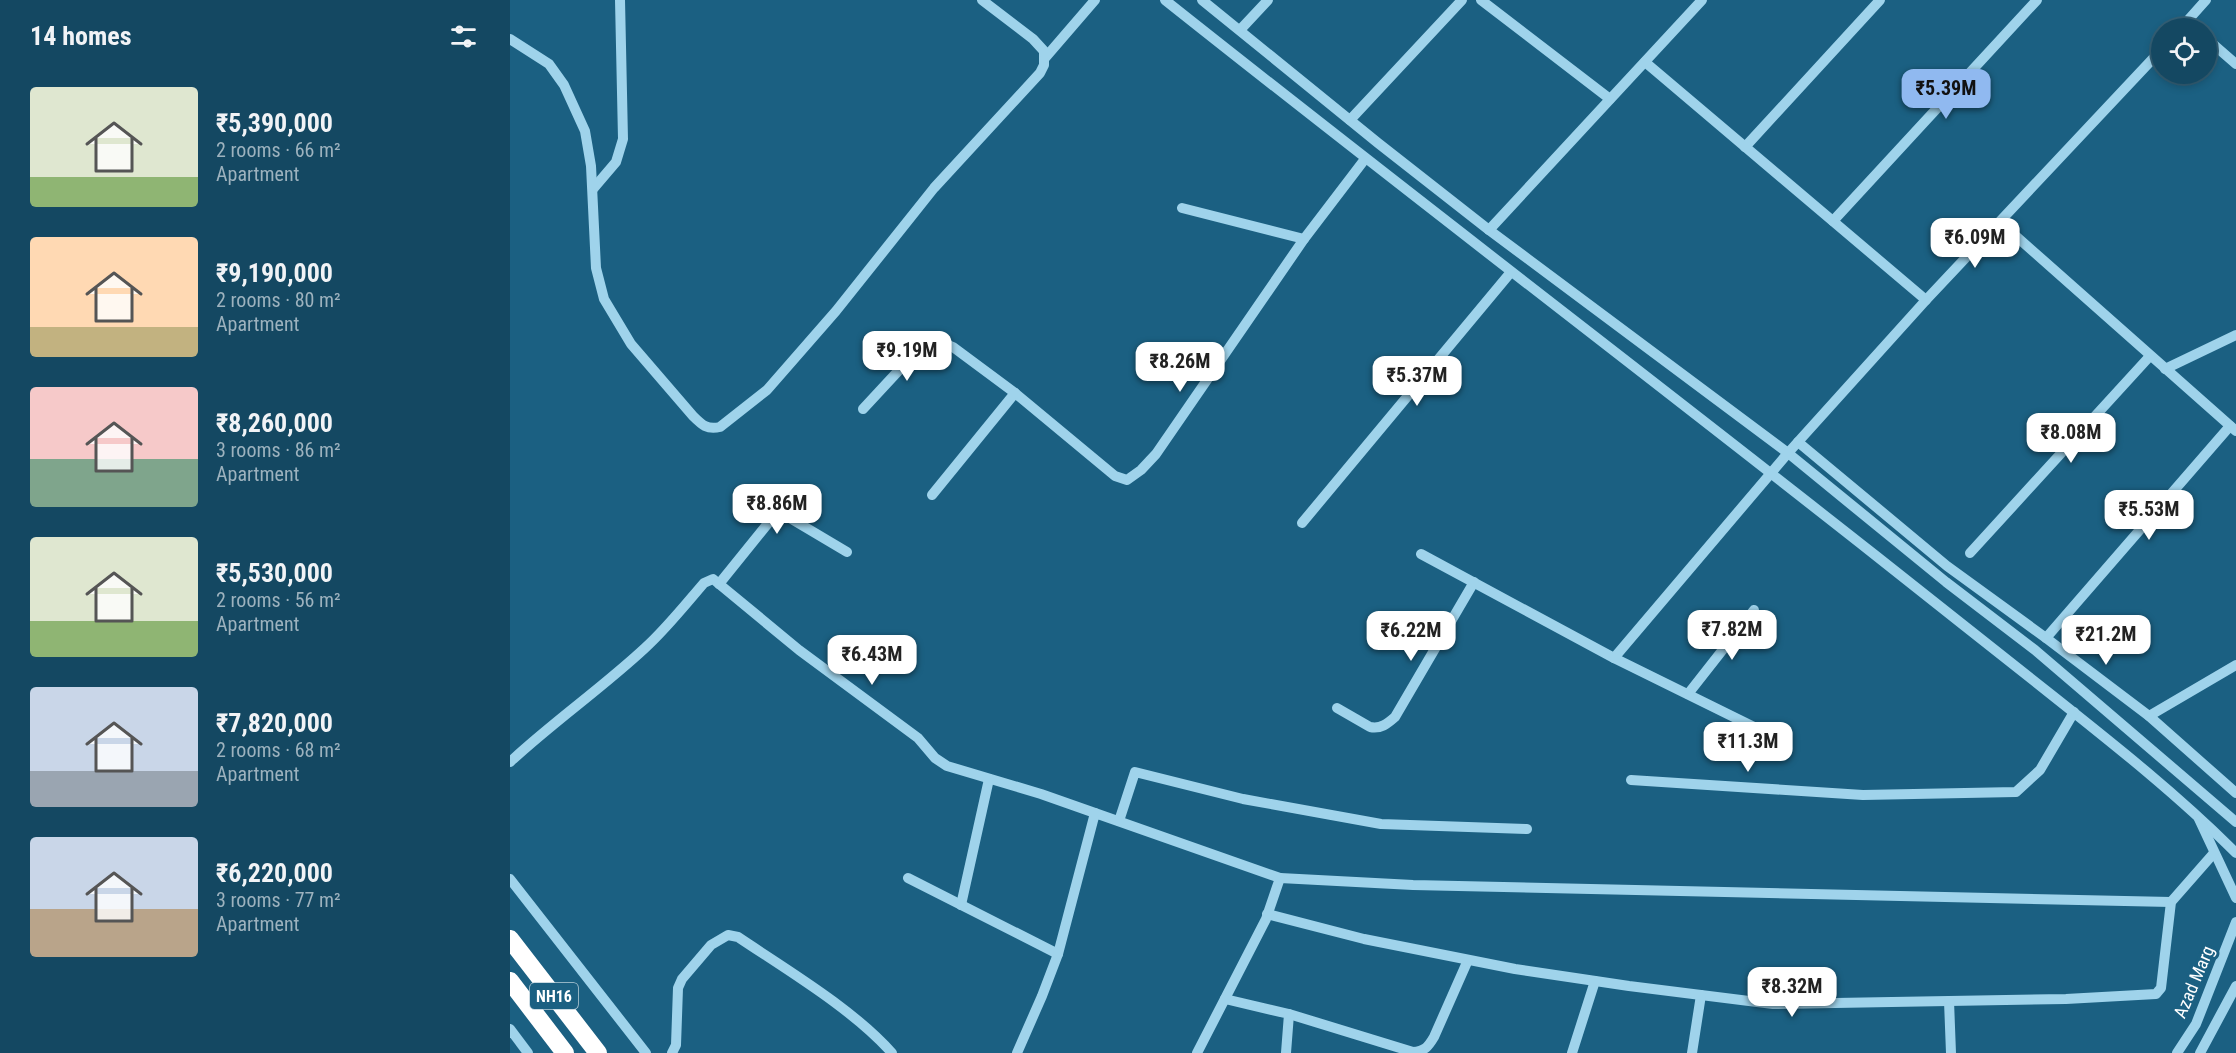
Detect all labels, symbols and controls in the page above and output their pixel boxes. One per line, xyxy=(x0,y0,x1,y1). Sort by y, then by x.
map controls xyxy=(2151,18,2217,84)
button: locate xyxy=(2151,18,2217,84)
icon: filters xyxy=(447,20,480,53)
text: 14 homes xyxy=(30,21,132,51)
pin: ₹5.39M xyxy=(1897,69,1995,120)
text: ₹5.39M xyxy=(1916,76,1976,100)
text: ₹5,390,000 xyxy=(216,108,333,138)
icon: home xyxy=(78,111,150,183)
text: 2 rooms · 66 m² xyxy=(216,138,341,162)
text: Apartment xyxy=(216,162,300,186)
pin: ₹6.09M xyxy=(1926,218,2024,269)
text: ₹6.09M xyxy=(1945,225,2005,249)
text: ₹9,190,000 xyxy=(216,258,333,288)
icon: home xyxy=(78,261,150,333)
text: 2 rooms · 80 m² xyxy=(216,288,341,312)
text: Apartment xyxy=(216,312,300,336)
pin: ₹9.19M xyxy=(858,331,956,382)
text: ₹9.19M xyxy=(877,338,937,362)
pin: ₹8.26M xyxy=(1131,342,1229,393)
text: ₹8.26M xyxy=(1150,349,1210,373)
pin: ₹5.37M xyxy=(1368,356,1466,407)
text: ₹5.37M xyxy=(1387,363,1447,387)
text: ₹8,260,000 xyxy=(216,408,333,438)
icon: home xyxy=(78,411,150,483)
pin: ₹8.08M xyxy=(2022,413,2120,464)
text: ₹8.08M xyxy=(2041,420,2101,444)
text: 3 rooms · 86 m² xyxy=(216,438,341,462)
text: Apartment xyxy=(216,462,300,486)
pin: ₹8.86M xyxy=(728,484,826,535)
pin: ₹5.53M xyxy=(2100,490,2198,541)
text: ₹8.86M xyxy=(747,491,807,515)
text: ₹5.53M xyxy=(2119,497,2179,521)
text: ₹5,530,000 xyxy=(216,558,333,588)
icon: home xyxy=(78,561,150,633)
text: 2 rooms · 56 m² xyxy=(216,588,341,612)
pin: ₹7.82M xyxy=(1683,610,1781,661)
pin: ₹6.22M xyxy=(1362,611,1460,662)
text: Apartment xyxy=(216,612,300,636)
pin: ₹21.2M xyxy=(2057,615,2155,666)
text: ₹7.82M xyxy=(1702,617,1762,641)
text: ₹6.22M xyxy=(1381,618,1441,642)
text: ₹21.2M xyxy=(2076,622,2136,646)
pin: ₹6.43M xyxy=(823,635,921,686)
text: ₹6.43M xyxy=(842,642,902,666)
text: ₹7,820,000 xyxy=(216,708,333,738)
icon: home xyxy=(78,711,150,783)
pin: ₹11.3M xyxy=(1699,722,1797,773)
text: ₹11.3M xyxy=(1718,729,1778,753)
text: 2 rooms · 68 m² xyxy=(216,738,341,762)
text: Apartment xyxy=(216,762,300,786)
text: ₹6,220,000 xyxy=(216,858,333,888)
icon: home xyxy=(78,861,150,933)
text: 3 rooms · 77 m² xyxy=(216,888,341,912)
text: Apartment xyxy=(216,912,300,936)
street label: Azad Marg xyxy=(2169,942,2218,1021)
pin: ₹8.32M xyxy=(1743,967,1841,1018)
text: ₹8.32M xyxy=(1762,974,1822,998)
road number: NH16 xyxy=(530,983,578,1009)

